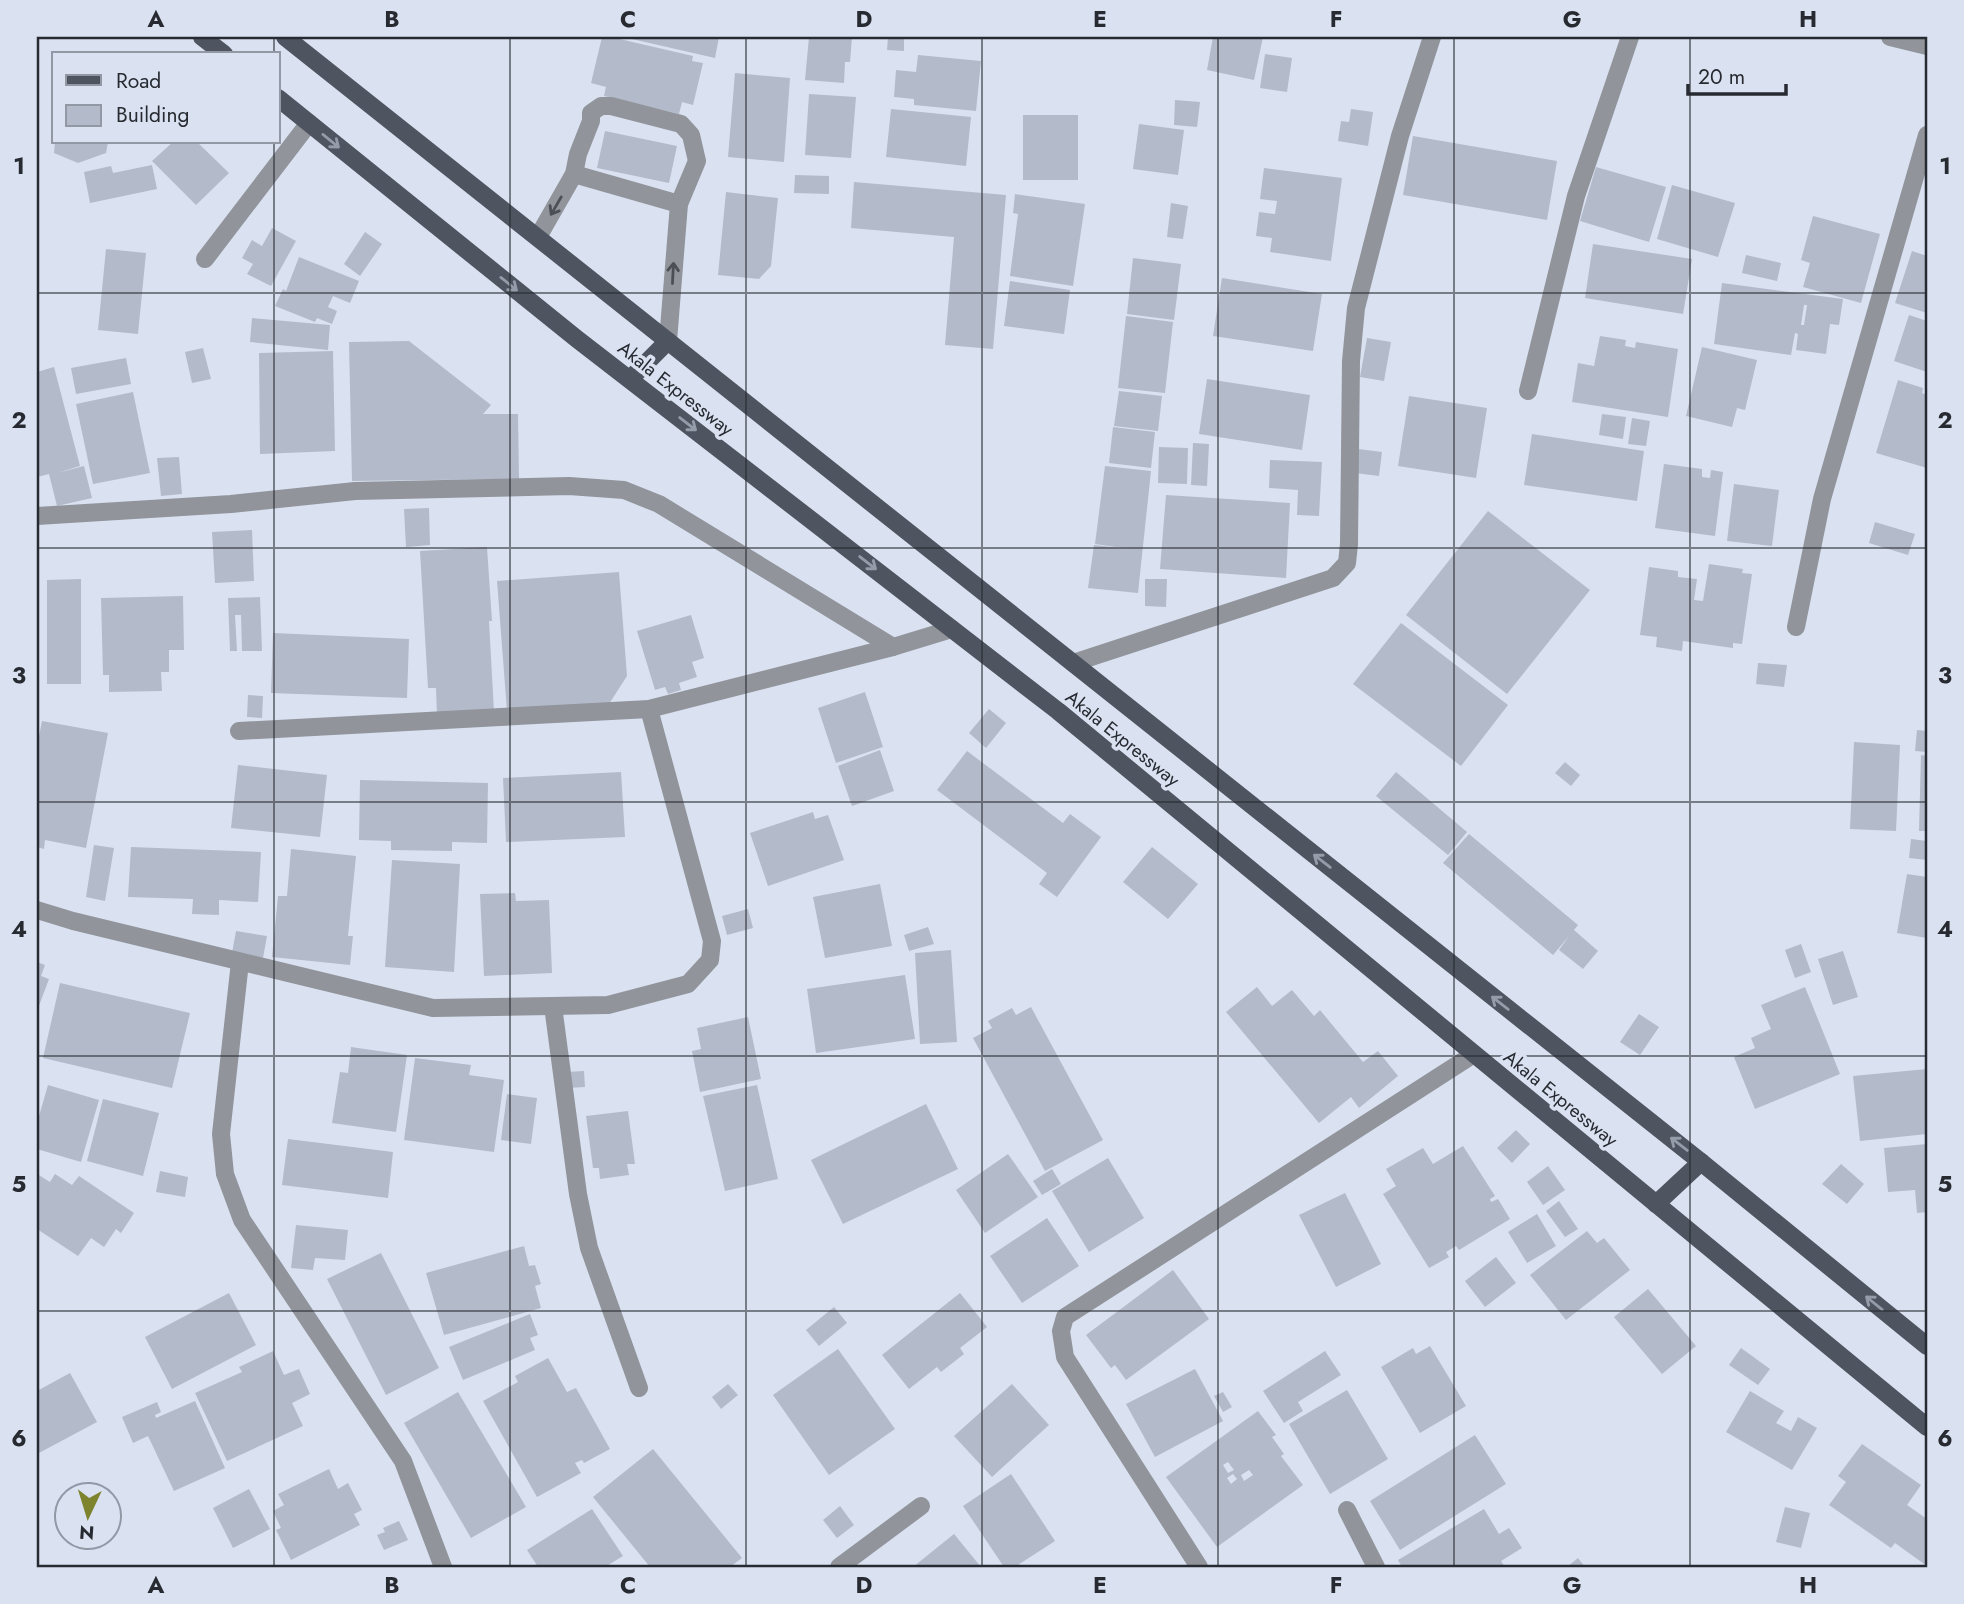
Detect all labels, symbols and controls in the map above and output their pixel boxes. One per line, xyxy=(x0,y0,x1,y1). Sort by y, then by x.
text: A xyxy=(147,2,165,36)
text: B xyxy=(384,2,400,36)
text: C xyxy=(620,2,636,36)
text: D xyxy=(856,2,873,36)
text: E xyxy=(1093,2,1107,36)
text: F xyxy=(1330,2,1342,36)
text: G xyxy=(1563,2,1581,36)
text: H xyxy=(1799,2,1817,36)
legend xyxy=(52,52,280,144)
scale bar xyxy=(1688,52,1786,96)
text: 20 m xyxy=(1698,62,1745,92)
text: Road xyxy=(116,66,161,96)
text: Building xyxy=(116,100,189,130)
one-way arrow xyxy=(322,133,340,149)
text: 1 xyxy=(13,149,25,183)
text: 1 xyxy=(1939,149,1951,183)
one-way arrow xyxy=(549,195,563,215)
one-way arrow xyxy=(666,262,679,285)
one-way arrow xyxy=(499,276,517,291)
street label: Akala Expressway xyxy=(612,335,740,443)
text: 2 xyxy=(11,403,27,437)
text: 2 xyxy=(1937,403,1953,437)
one-way arrow xyxy=(678,417,696,432)
one-way arrow xyxy=(858,556,876,571)
text: 3 xyxy=(12,658,26,692)
text: 3 xyxy=(1938,658,1952,692)
street label: Akala Expressway xyxy=(1060,684,1186,793)
one-way arrow xyxy=(1314,854,1332,869)
text: 4 xyxy=(11,912,27,946)
text: 4 xyxy=(1937,912,1953,946)
one-way arrow xyxy=(1492,995,1510,1010)
street label: Akala Expressway xyxy=(1498,1044,1624,1153)
one-way arrow xyxy=(1670,1137,1688,1152)
text: 5 xyxy=(12,1167,26,1201)
text: 5 xyxy=(1938,1167,1952,1201)
one-way arrow xyxy=(1866,1295,1884,1311)
text: 6 xyxy=(11,1421,27,1455)
text: 6 xyxy=(1937,1421,1953,1455)
north arrow xyxy=(52,1482,122,1552)
text: N xyxy=(78,1518,95,1546)
text: A xyxy=(147,1568,165,1602)
text: B xyxy=(384,1568,400,1602)
text: C xyxy=(620,1568,636,1602)
text: D xyxy=(856,1568,873,1602)
text: E xyxy=(1093,1568,1107,1602)
text: F xyxy=(1330,1568,1342,1602)
text: G xyxy=(1563,1568,1581,1602)
text: H xyxy=(1799,1568,1817,1602)

